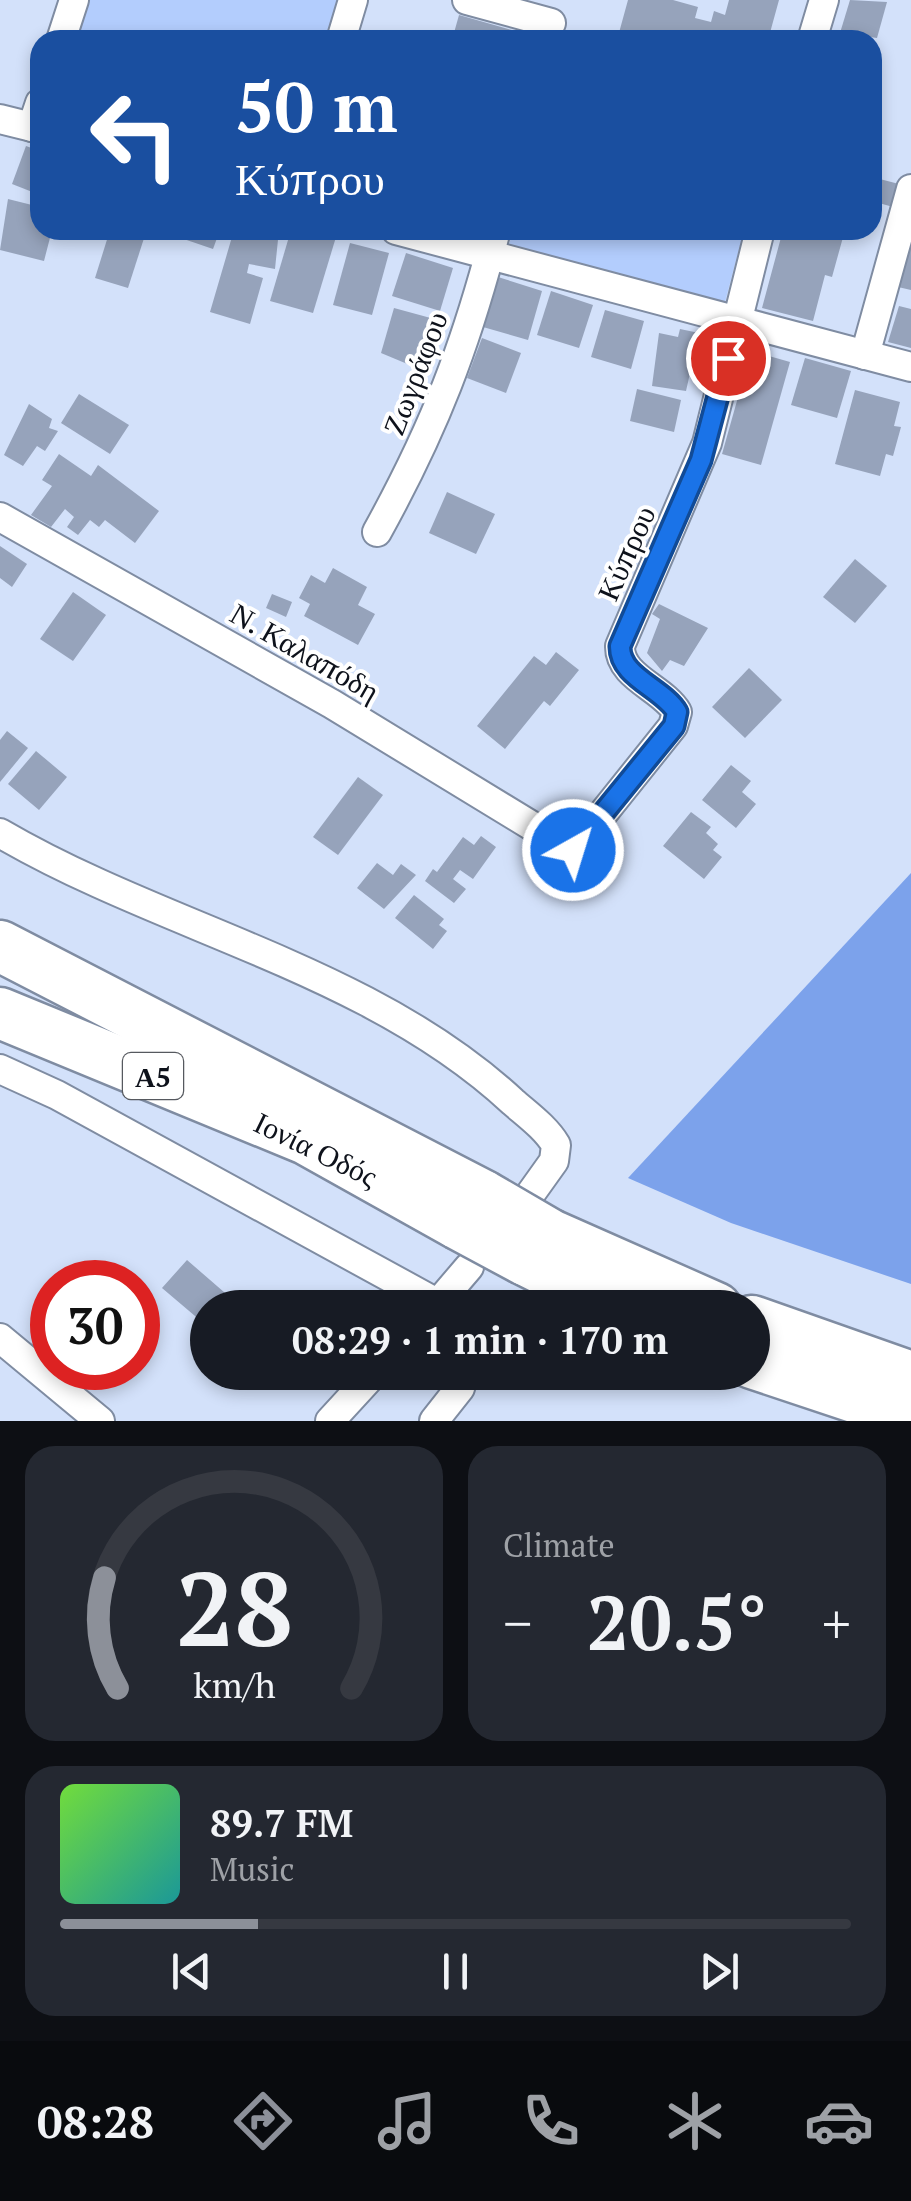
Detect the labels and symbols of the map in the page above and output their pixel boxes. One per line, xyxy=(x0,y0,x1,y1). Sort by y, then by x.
street label: Ζωγράφου xyxy=(373,306,457,440)
pin xyxy=(686,316,771,401)
street label: Κύπρου xyxy=(587,499,665,607)
street label: Ν. Καλαπόδη xyxy=(223,593,387,711)
position arrow xyxy=(521,798,625,902)
road number: Α5 xyxy=(123,1053,183,1099)
street label: Ιονία Οδός xyxy=(248,1102,384,1196)
speed limit sign: 30 xyxy=(30,1260,160,1390)

